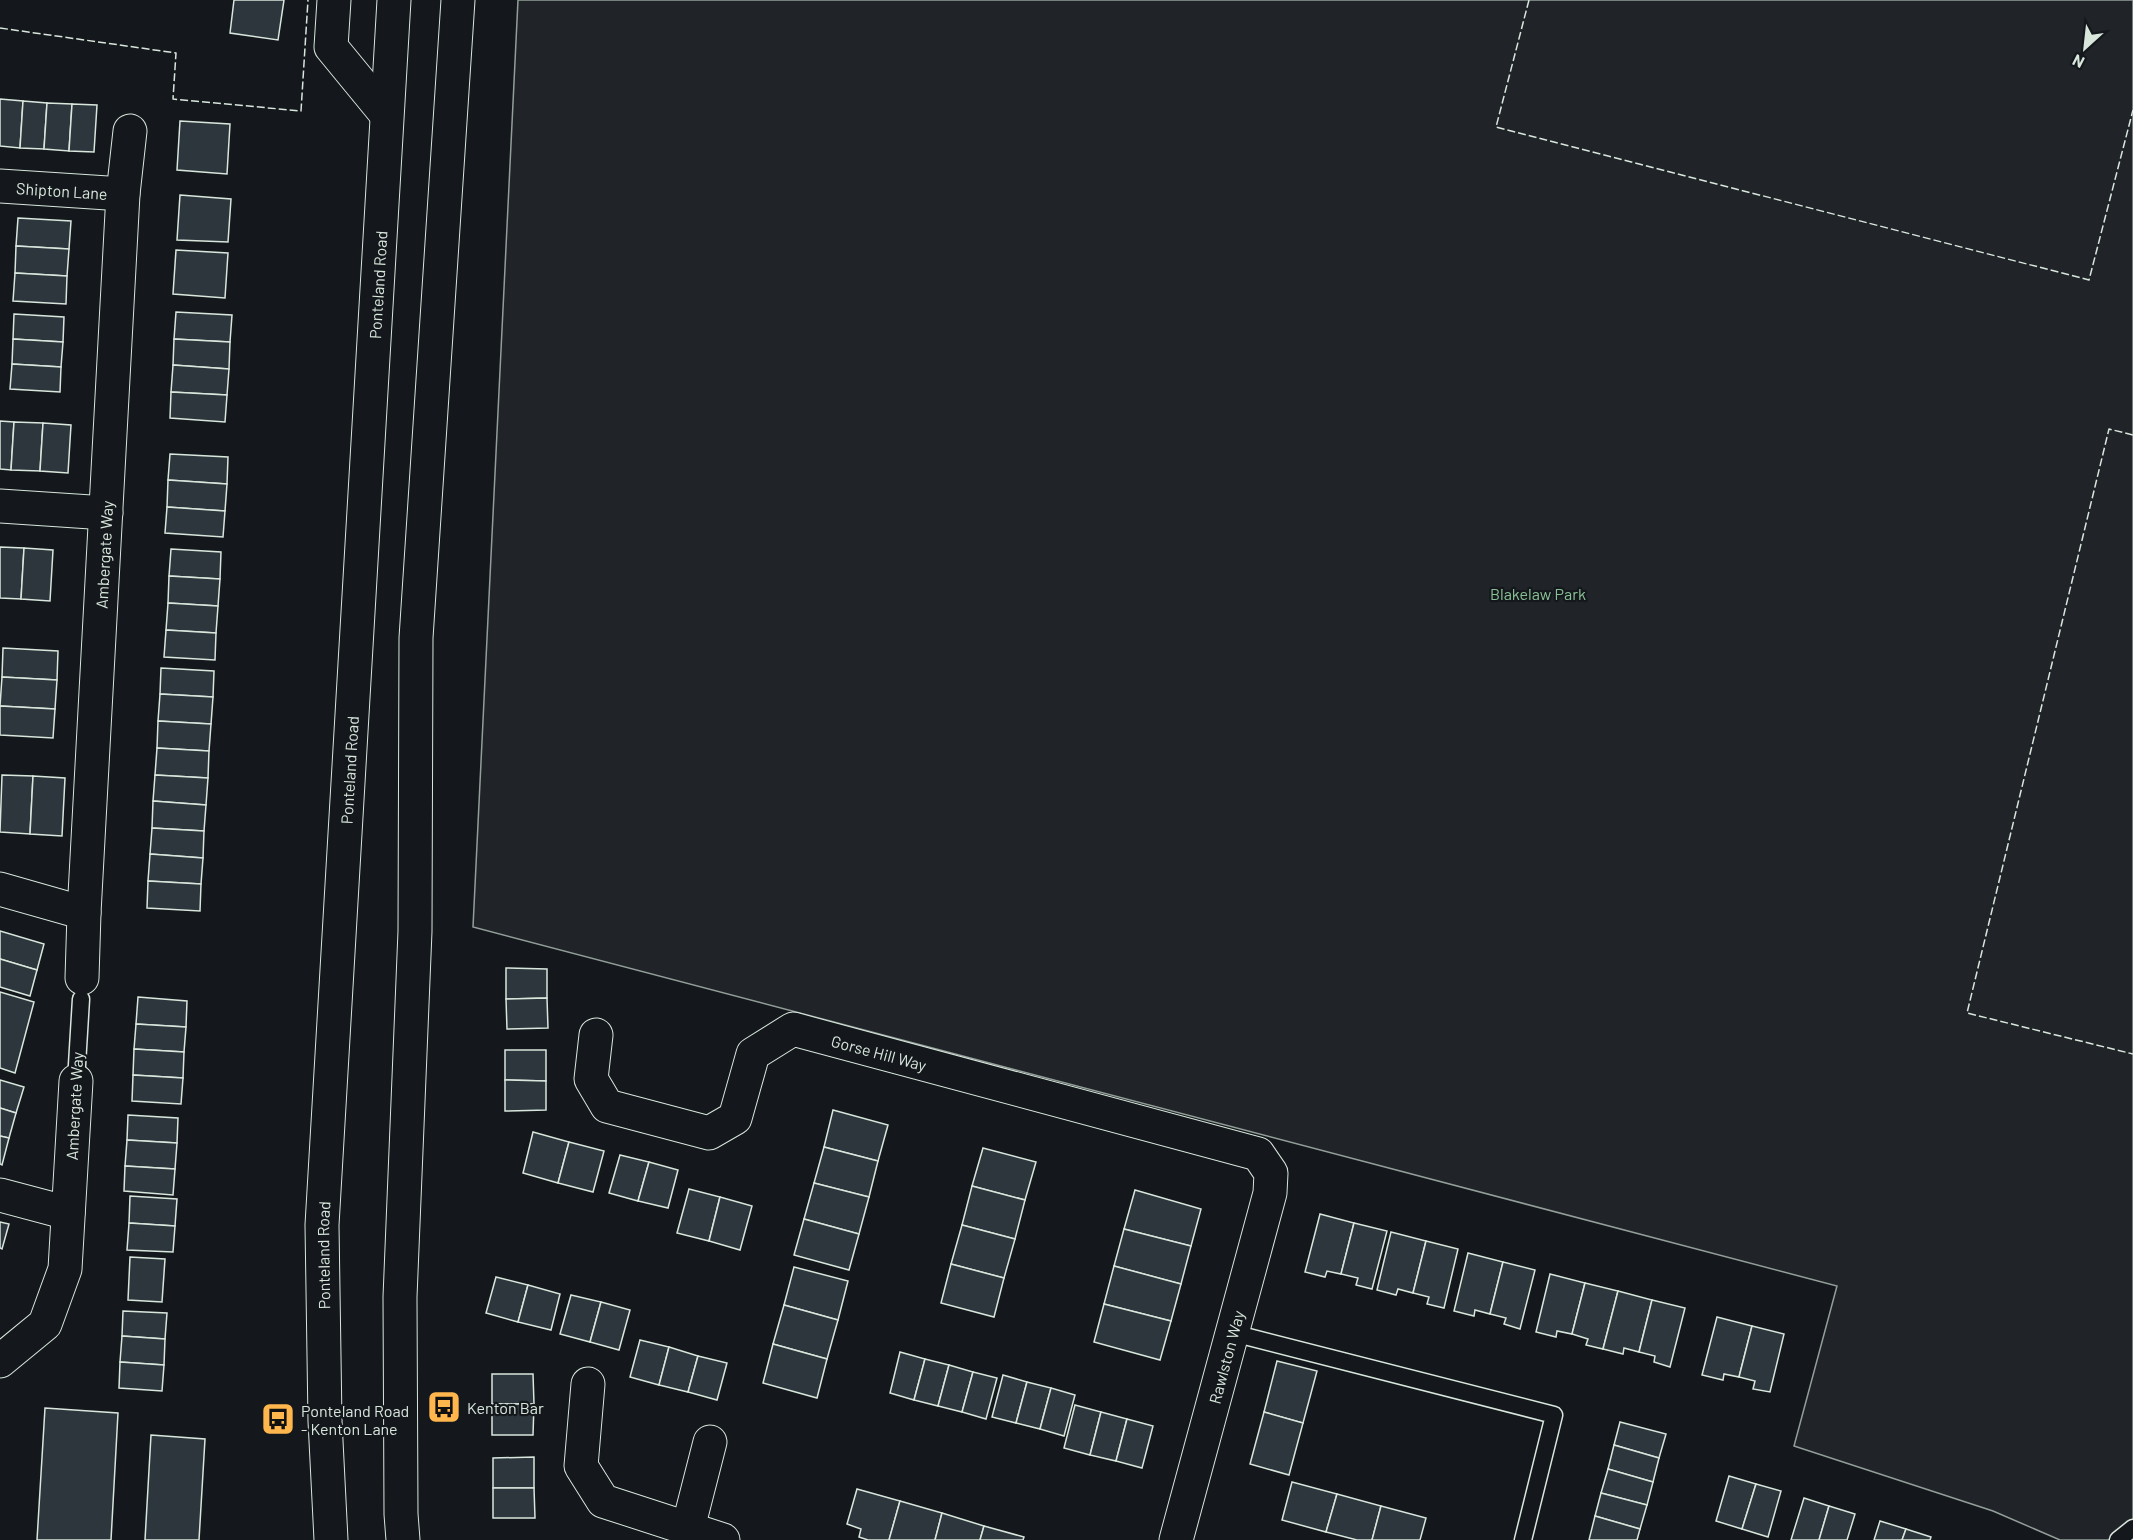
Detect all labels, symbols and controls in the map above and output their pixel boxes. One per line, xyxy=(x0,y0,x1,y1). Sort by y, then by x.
north arrow xyxy=(2055,18,2115,78)
text: N xyxy=(2069,51,2087,73)
street label: Shipton Lane xyxy=(16,178,108,202)
street label: Ponteland Road xyxy=(365,230,390,339)
street label: Ambergate Way xyxy=(91,499,116,609)
park label: Blakelaw Park xyxy=(1490,584,1586,603)
street label: Ponteland Road xyxy=(336,715,361,825)
street label: Gorse Hill Way xyxy=(829,1030,929,1074)
street label: Ambergate Way xyxy=(62,1051,86,1161)
street label: Ponteland Road xyxy=(312,1200,333,1310)
street label: Rawlston Way xyxy=(1204,1308,1248,1406)
bus stop icon: Kenton Bar xyxy=(426,1389,462,1425)
place label: Kenton Bar xyxy=(467,1398,544,1417)
bus stop icon: Ponteland Road - Kenton Lane xyxy=(260,1401,296,1437)
place label: Ponteland Road - Kenton Lane xyxy=(301,1401,409,1438)

